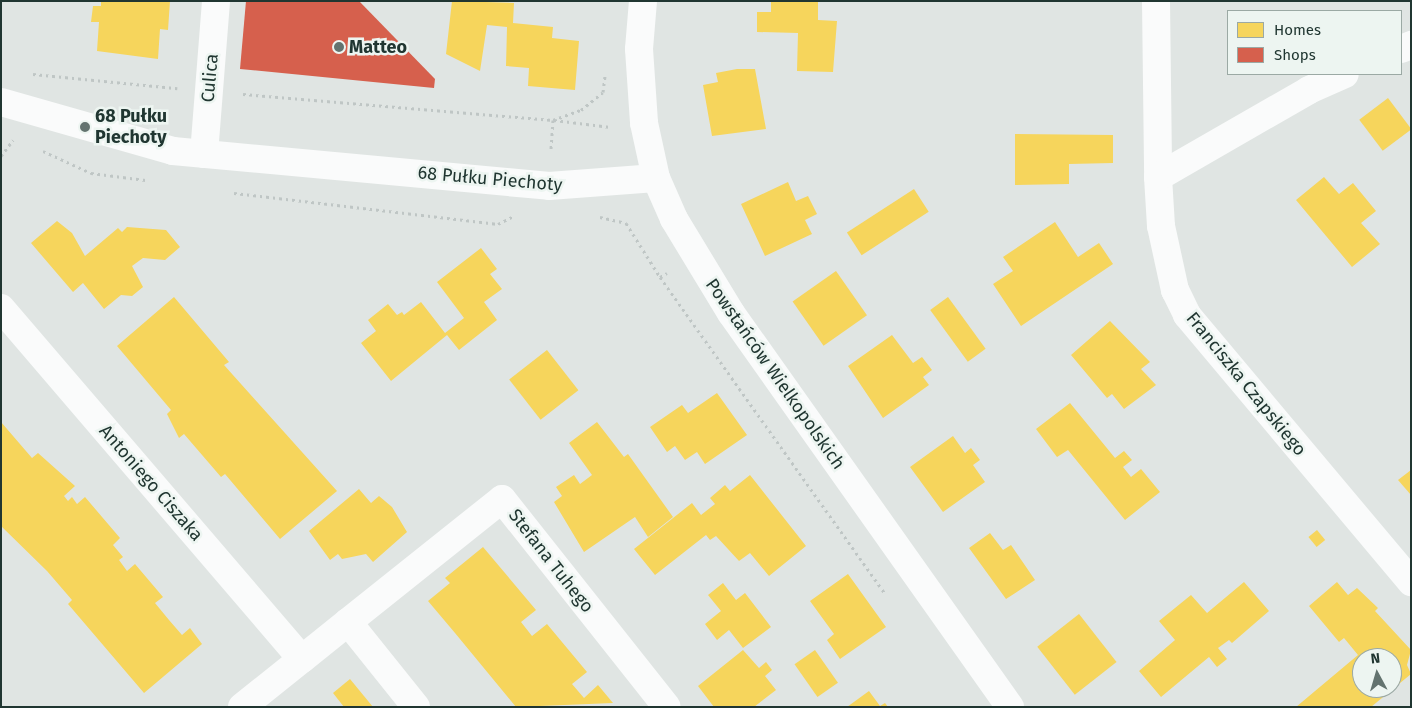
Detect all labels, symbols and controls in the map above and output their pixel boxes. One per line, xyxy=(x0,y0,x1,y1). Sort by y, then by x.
legend xyxy=(1227,10,1402,75)
text: Homes xyxy=(1274,21,1321,39)
place label: Matteo xyxy=(349,36,407,58)
marker: Matteo xyxy=(333,41,345,53)
text: Shops xyxy=(1274,46,1316,64)
street label: Culica xyxy=(197,53,223,103)
place label: 68 Pułku Piechoty xyxy=(95,106,167,148)
marker: 68 Pułku Piechoty xyxy=(79,121,91,133)
street label: 68 Pułku Piechoty xyxy=(417,162,563,196)
street label: Powstańców Wielkopolskich xyxy=(701,275,849,473)
street label: Franciszka Czapskiego xyxy=(1181,308,1311,460)
street label: Antoniego Ciszaka xyxy=(95,420,207,546)
street label: Stefana Tuhego xyxy=(504,505,598,617)
north arrow xyxy=(1352,648,1402,698)
text: N xyxy=(1370,650,1381,668)

